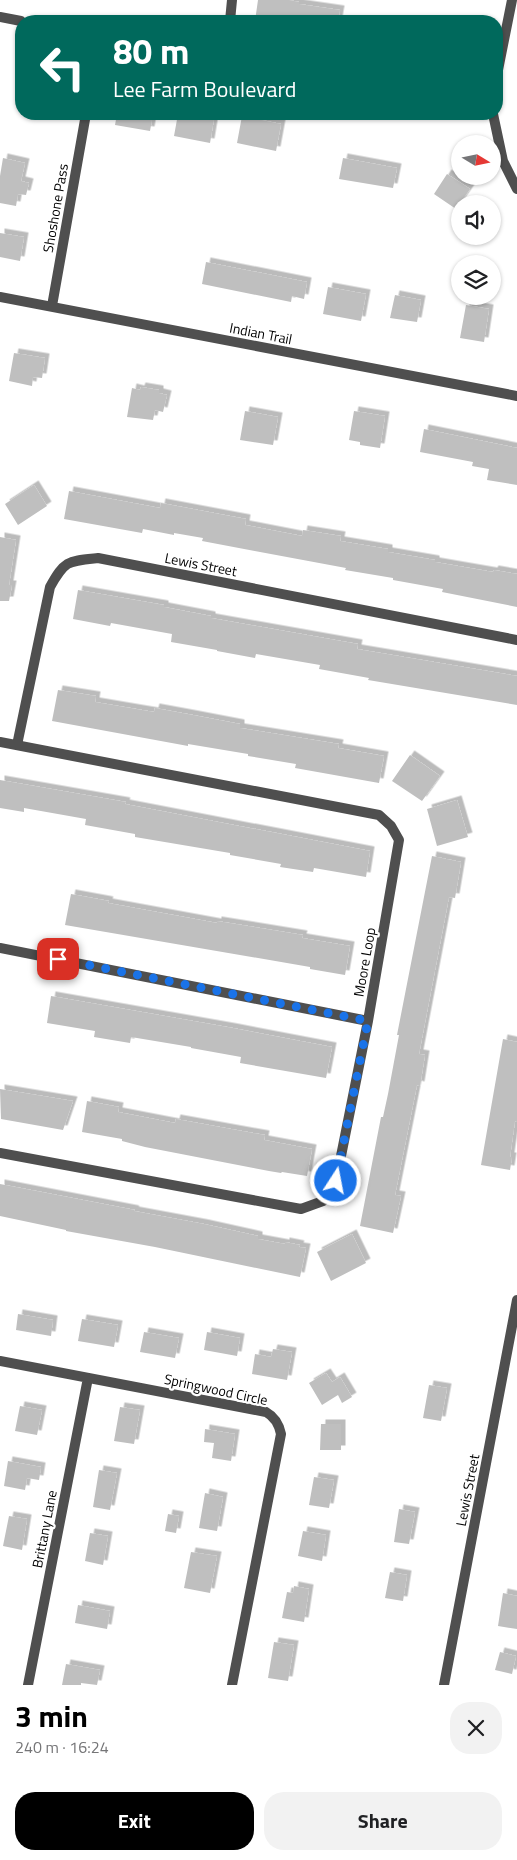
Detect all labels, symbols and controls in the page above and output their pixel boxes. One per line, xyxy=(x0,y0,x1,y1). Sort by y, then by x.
text: 80 m xyxy=(113,24,189,78)
icon: left xyxy=(30,35,95,100)
text: Lee Farm Boulevard xyxy=(113,72,296,106)
north arrow xyxy=(451,135,501,185)
map controls xyxy=(451,135,501,305)
street label: Shoshone Pass xyxy=(37,162,73,254)
button: sound xyxy=(451,195,501,245)
button: layers xyxy=(451,255,501,305)
street label: Indian Trail xyxy=(228,317,294,349)
street label: Lewis Street xyxy=(163,547,239,581)
street label: Moore Loop xyxy=(348,926,380,998)
pin xyxy=(37,938,79,980)
icon: arrive xyxy=(44,945,72,973)
position arrow xyxy=(309,1154,361,1206)
street label: Springwood Circle xyxy=(162,1368,270,1410)
street label: Lewis Street xyxy=(450,1452,484,1528)
street label: Brittany Lane xyxy=(26,1488,62,1570)
text: 3 min xyxy=(15,1693,88,1739)
button: close xyxy=(450,1702,502,1754)
text: 240 m · 16:24 xyxy=(15,1735,109,1759)
button: Exit xyxy=(15,1792,254,1850)
button: Share xyxy=(264,1792,502,1850)

